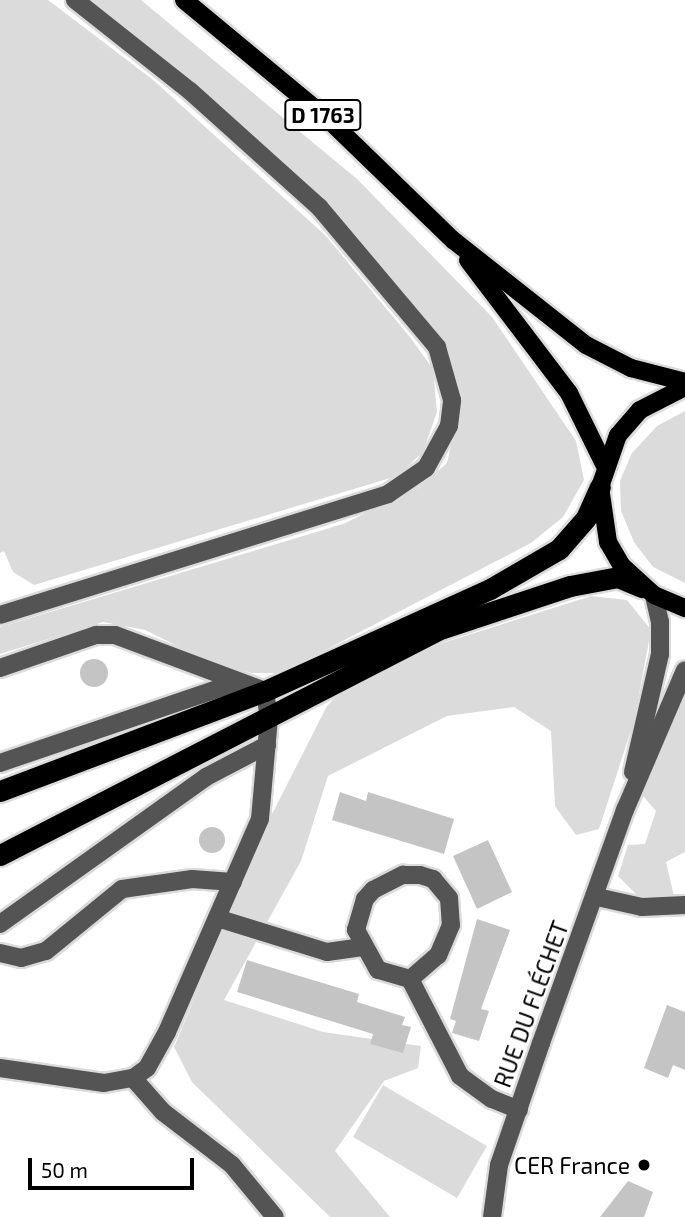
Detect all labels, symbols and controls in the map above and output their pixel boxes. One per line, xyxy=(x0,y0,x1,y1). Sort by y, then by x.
road number: D 1763 xyxy=(283,97,363,132)
street label: RUE DU FLÉCHET xyxy=(488,917,574,1091)
scale bar xyxy=(32,1144,198,1188)
place label: CER France xyxy=(514,1151,630,1179)
text: 50 m xyxy=(41,1157,88,1182)
marker: CER France xyxy=(636,1157,652,1173)

